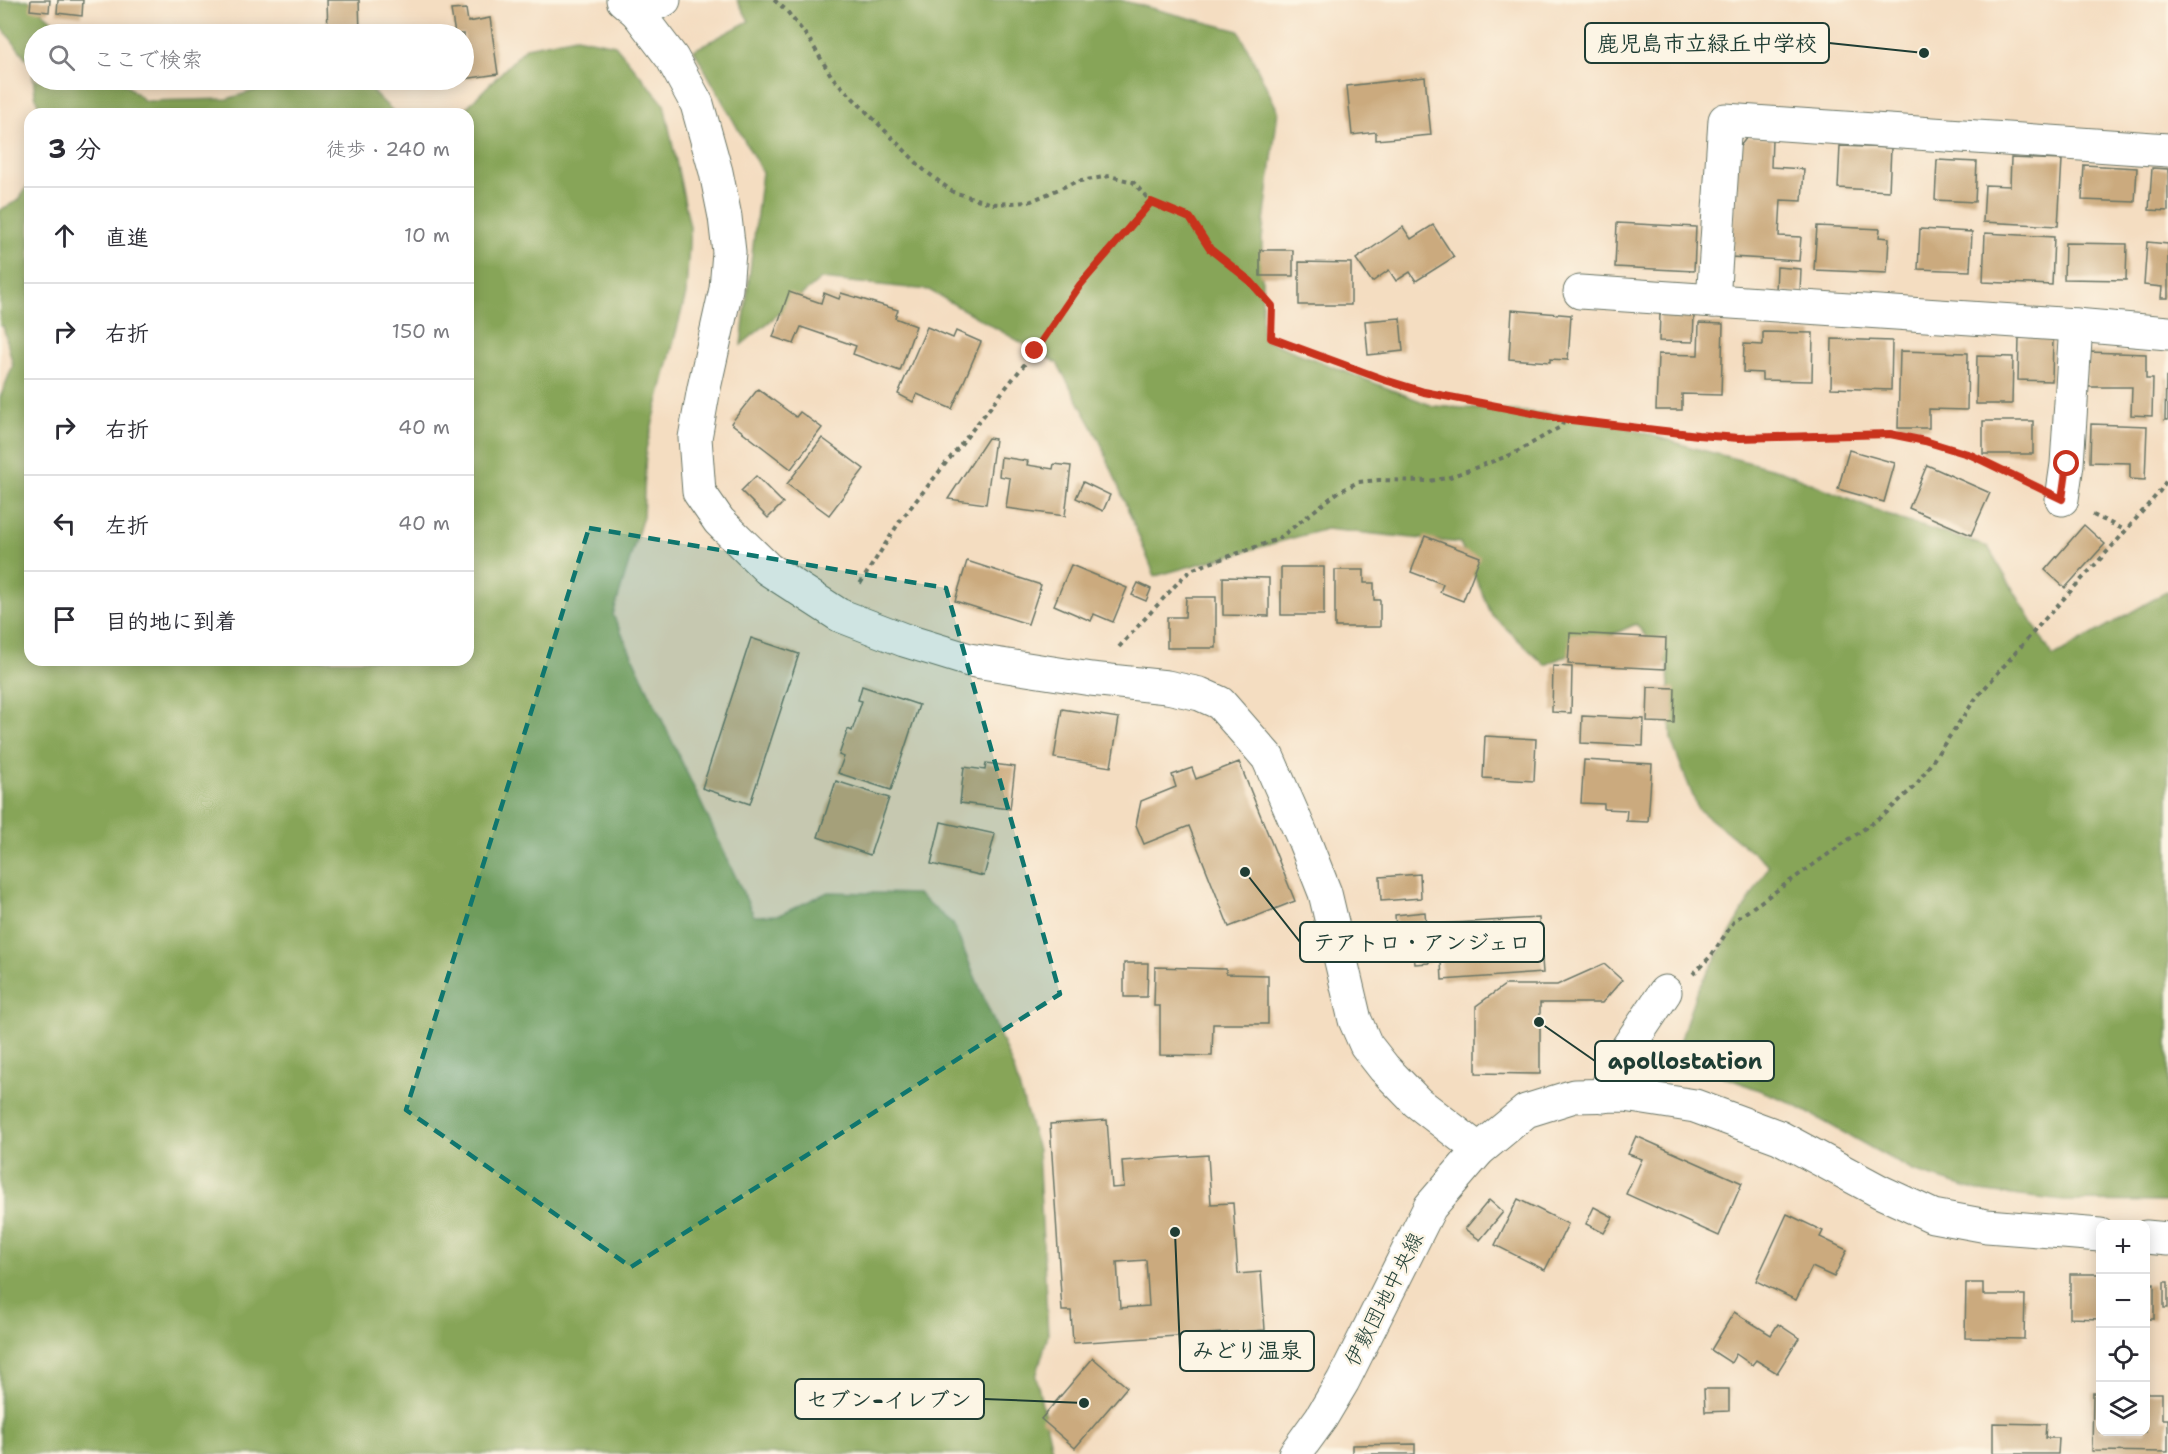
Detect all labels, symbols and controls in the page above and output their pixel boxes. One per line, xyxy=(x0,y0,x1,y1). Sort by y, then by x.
callout: 鹿児島市立緑丘中学校 xyxy=(1585,23,1829,63)
search box xyxy=(24,24,474,90)
text: 鹿児島市立緑丘中学校 xyxy=(1597,29,1817,58)
icon: search xyxy=(45,41,78,74)
text: ここで検索 xyxy=(93,45,203,74)
text: 3 分 xyxy=(48,131,101,166)
text: 徒歩 · 240 m xyxy=(326,136,450,162)
icon: ahead xyxy=(48,219,81,252)
text: 10 m xyxy=(404,222,450,248)
text: 直進 xyxy=(105,223,149,252)
icon: right xyxy=(48,315,81,348)
text: 150 m xyxy=(392,318,450,344)
text: 右折 xyxy=(105,319,149,348)
route end xyxy=(1021,337,1047,363)
icon: right xyxy=(48,411,81,444)
text: 40 m xyxy=(398,414,450,440)
text: 右折 xyxy=(105,415,149,444)
route start xyxy=(2053,450,2079,476)
icon: left xyxy=(48,507,81,540)
text: 40 m xyxy=(398,510,450,536)
text: 左折 xyxy=(105,511,149,540)
icon: arrive xyxy=(48,603,81,636)
text: 目的地に到着 xyxy=(105,607,237,636)
callout: テアトロ・アンジェロ xyxy=(1300,922,1544,962)
text: テアトロ・アンジェロ xyxy=(1313,928,1531,957)
callout: apollostation xyxy=(1595,1041,1774,1081)
text: apollostation xyxy=(1608,1047,1763,1076)
map controls xyxy=(2096,1220,2150,1436)
button: + xyxy=(2096,1220,2150,1274)
street label: 伊敷団地中央線 xyxy=(1338,1227,1430,1371)
button: − xyxy=(2096,1274,2150,1328)
button: locate xyxy=(2096,1328,2150,1382)
callout: みどり温泉 xyxy=(1180,1331,1314,1371)
text: みどり温泉 xyxy=(1192,1336,1302,1365)
callout: セブン-イレブン xyxy=(795,1379,984,1419)
button: layers xyxy=(2096,1382,2150,1436)
text: セブン-イレブン xyxy=(806,1385,972,1414)

